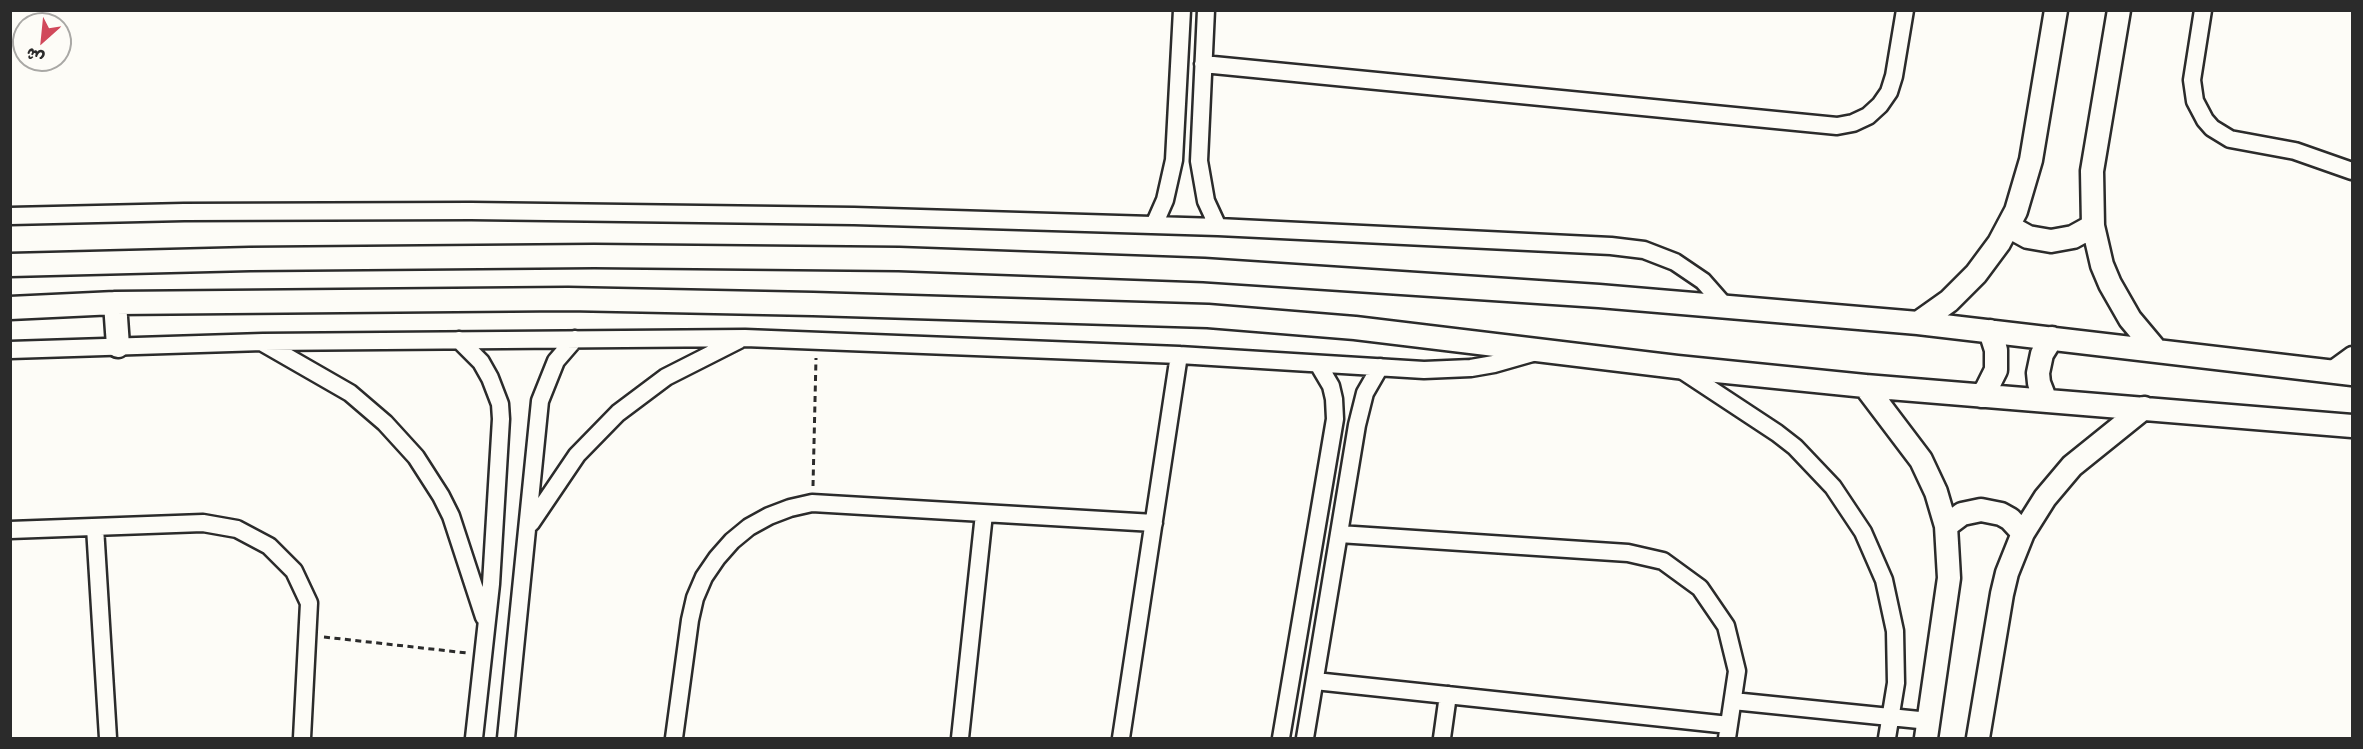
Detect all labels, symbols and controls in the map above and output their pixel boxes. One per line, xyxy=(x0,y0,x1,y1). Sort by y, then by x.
north arrow xyxy=(12,12,72,72)
text: ش xyxy=(22,43,47,70)

